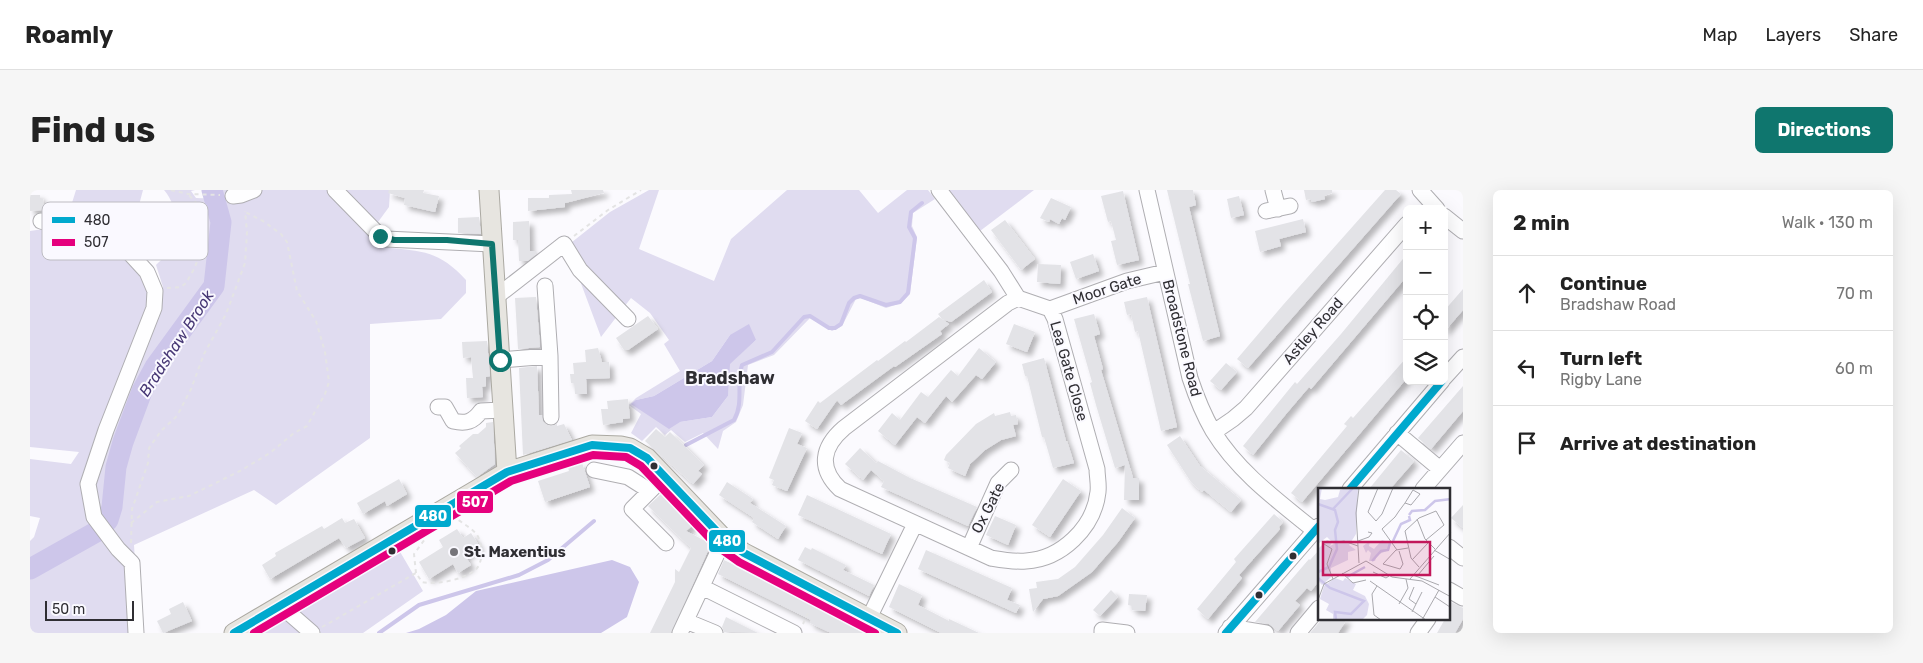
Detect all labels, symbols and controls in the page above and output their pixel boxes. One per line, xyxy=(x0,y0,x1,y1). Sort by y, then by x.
text: Roamly xyxy=(25,21,113,49)
text: Map xyxy=(1703,24,1738,46)
text: Layers xyxy=(1766,24,1821,46)
text: Share xyxy=(1849,24,1898,46)
button: Directions xyxy=(1755,107,1893,153)
text: Find us xyxy=(30,109,155,151)
legend xyxy=(42,202,208,260)
map controls xyxy=(1403,205,1448,385)
button: + xyxy=(1403,205,1448,250)
text: 2 min xyxy=(1513,210,1570,235)
text: 480 xyxy=(84,212,111,229)
text: Walk · 130 m xyxy=(1782,213,1873,232)
route end xyxy=(369,225,392,248)
text: 507 xyxy=(84,234,108,251)
button: − xyxy=(1403,250,1448,295)
street label: Moor Gate xyxy=(1071,269,1143,309)
text: Continue xyxy=(1560,272,1647,295)
street label: Broadstone Road xyxy=(1159,277,1205,399)
icon: ahead xyxy=(1513,279,1541,307)
text: 70 m xyxy=(1836,284,1873,303)
water label: Bradshaw Brook xyxy=(135,286,218,400)
street label: Astley Road xyxy=(1279,294,1347,368)
button: locate xyxy=(1403,295,1448,340)
text: Bradshaw Road xyxy=(1560,295,1676,314)
street label: Lea Gate Close xyxy=(1046,319,1092,423)
button: layers xyxy=(1403,340,1448,385)
text: Turn left xyxy=(1560,347,1642,370)
route start xyxy=(489,349,512,372)
icon: left xyxy=(1513,354,1541,382)
text: 60 m xyxy=(1835,359,1873,378)
district label: Bradshaw xyxy=(685,367,775,389)
text: Rigby Lane xyxy=(1560,370,1642,389)
icon: arrive xyxy=(1513,429,1541,457)
text: Arrive at destination xyxy=(1560,432,1756,455)
unlabelled marker xyxy=(649,461,659,471)
street label: Ox Gate xyxy=(968,480,1008,536)
inset map xyxy=(1318,488,1450,620)
line badge: 507 xyxy=(456,490,494,514)
text: 507 xyxy=(462,494,488,511)
line badge: 480 xyxy=(414,504,452,528)
text: 480 xyxy=(419,508,447,525)
line badge: 480 xyxy=(708,529,746,553)
text: 480 xyxy=(713,533,741,550)
place label: St. Maxentius xyxy=(464,543,566,561)
unlabelled marker xyxy=(387,546,397,556)
marker: St. Maxentius xyxy=(448,546,460,558)
unlabelled marker xyxy=(1288,551,1298,561)
unlabelled marker xyxy=(1254,590,1264,600)
scale bar xyxy=(45,598,134,621)
text: 50 m xyxy=(52,601,85,618)

